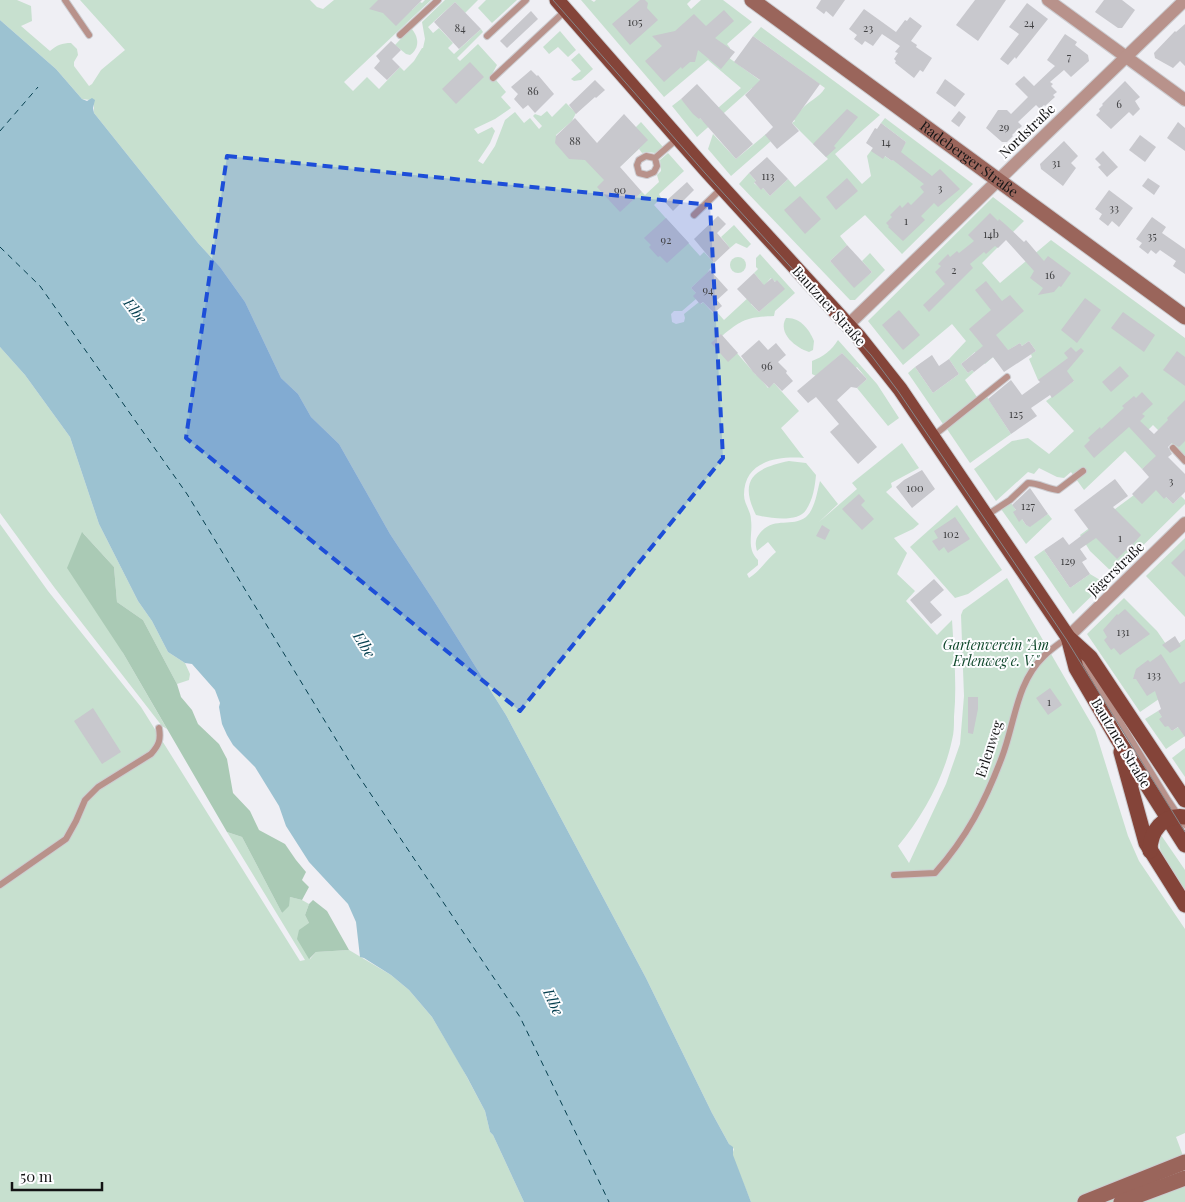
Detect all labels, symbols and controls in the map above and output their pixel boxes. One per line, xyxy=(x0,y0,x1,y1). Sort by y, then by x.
house number: 105 xyxy=(627,14,643,29)
house number: 24 xyxy=(1024,15,1035,30)
house number: 84 xyxy=(454,20,466,35)
house number: 23 xyxy=(863,20,873,35)
house number: 7 xyxy=(1067,49,1072,64)
house number: 86 xyxy=(527,83,539,98)
house number: 6 xyxy=(1116,96,1122,111)
street label: Nordstraße xyxy=(994,99,1059,162)
street label: Radeberger Straße xyxy=(916,116,1022,201)
house number: 29 xyxy=(999,119,1010,134)
house number: 88 xyxy=(569,133,581,148)
house number: 14 xyxy=(881,134,891,149)
house number: 31 xyxy=(1051,155,1061,170)
house number: 113 xyxy=(762,168,774,183)
house number: 3 xyxy=(938,180,943,195)
house number: 90 xyxy=(614,182,626,197)
house number: 33 xyxy=(1109,200,1119,215)
house number: 1 xyxy=(904,213,908,228)
house number: 14b xyxy=(983,226,999,241)
house number: 35 xyxy=(1147,228,1157,243)
house number: 92 xyxy=(661,232,671,247)
street label: Bautzner Straße xyxy=(788,262,870,350)
house number: 2 xyxy=(951,262,957,277)
house number: 16 xyxy=(1045,267,1055,282)
house number: 94 xyxy=(702,282,714,297)
water label: Elbe xyxy=(119,293,152,328)
house number: 96 xyxy=(761,358,773,373)
house number: 125 xyxy=(1009,406,1023,421)
house number: 3 xyxy=(1169,473,1174,488)
house number: 100 xyxy=(906,480,924,495)
house number: 127 xyxy=(1021,498,1035,513)
house number: 102 xyxy=(943,526,959,541)
house number: 1 xyxy=(1118,530,1122,545)
street label: Jägerstraße xyxy=(1083,537,1148,601)
house number: 129 xyxy=(1061,553,1076,568)
house number: 131 xyxy=(1117,624,1129,639)
water label: Elbe xyxy=(349,627,381,662)
park label: Gartenverein "Am Erlenweg e. V." xyxy=(943,635,1049,670)
house number: 133 xyxy=(1147,667,1161,682)
house number: 1 xyxy=(1047,694,1051,709)
street label: Bautzner Straße xyxy=(1087,694,1156,791)
street label: Erlenweg xyxy=(970,717,1007,780)
water label: Elbe xyxy=(539,984,569,1019)
scale bar xyxy=(12,1160,102,1192)
text: 50 m xyxy=(20,1166,53,1186)

